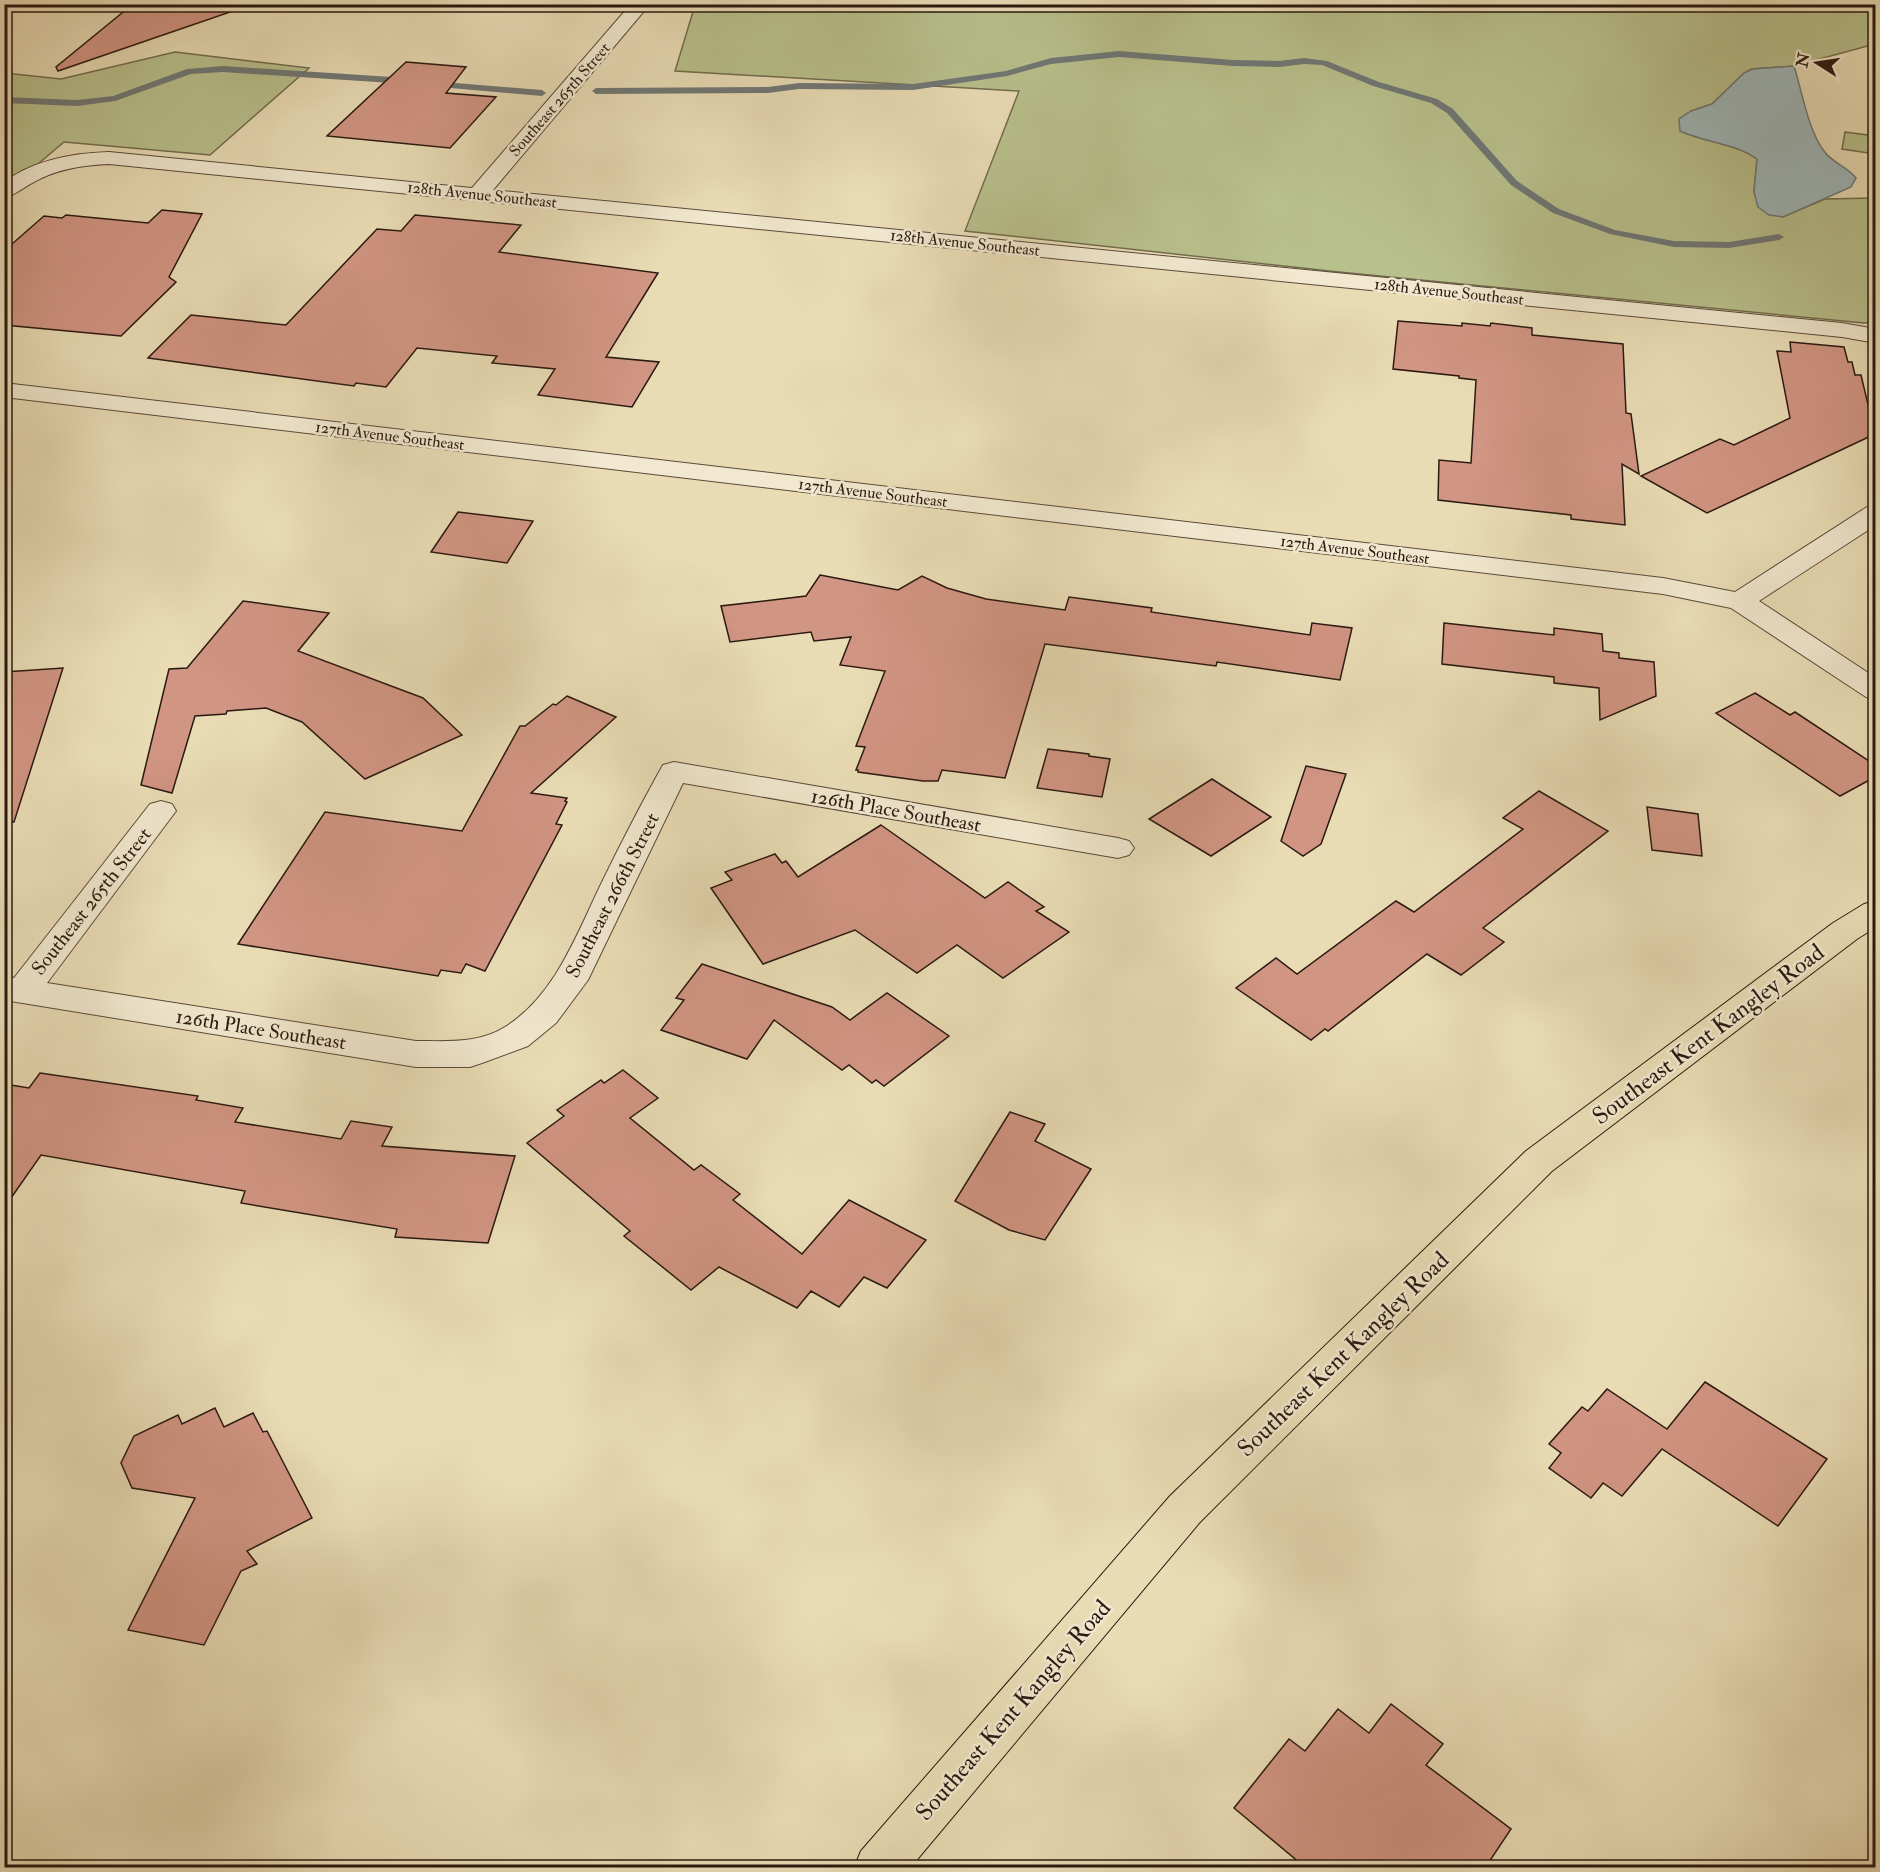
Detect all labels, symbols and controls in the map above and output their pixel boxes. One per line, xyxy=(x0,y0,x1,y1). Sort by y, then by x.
north arrow xyxy=(1787,33,1847,93)
street label: Southeast 265th Street xyxy=(505,39,615,161)
text: N xyxy=(1792,50,1815,70)
street label: 128th Avenue Southeast xyxy=(406,177,558,213)
street label: 128th Avenue Southeast xyxy=(889,225,1041,261)
street label: 128th Avenue Southeast xyxy=(1373,274,1525,310)
street label: 127th Avenue Southeast xyxy=(314,417,466,455)
street label: 127th Avenue Southeast xyxy=(797,474,949,512)
street label: 127th Avenue Southeast xyxy=(1279,531,1431,569)
street label: 126th Place Southeast xyxy=(809,783,983,838)
street label: Southeast 266th Street xyxy=(560,808,665,982)
street label: Southeast 265th Street xyxy=(26,822,157,980)
street label: Southeast Kent Kangley Road xyxy=(1586,937,1831,1132)
street label: 126th Place Southeast xyxy=(174,1004,348,1055)
street label: Southeast Kent Kangley Road xyxy=(1231,1245,1456,1464)
street label: Southeast Kent Kangley Road xyxy=(909,1593,1118,1827)

